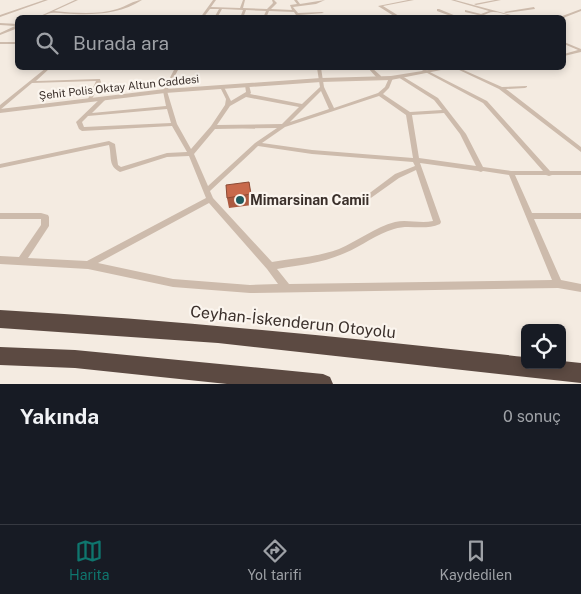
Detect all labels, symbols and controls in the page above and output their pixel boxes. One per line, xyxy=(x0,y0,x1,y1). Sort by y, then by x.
search box xyxy=(15,15,566,70)
icon: search xyxy=(33,29,61,57)
text: Burada ara xyxy=(73,32,169,54)
street label: Şehit Polis Oktay Altun Caddesi xyxy=(38,73,200,102)
place label: Mimarsinan Camii xyxy=(250,192,369,208)
marker: Mimarsinan Camii xyxy=(234,194,246,206)
street label: Ceyhan-İskenderun Otoyolu xyxy=(189,301,397,342)
map controls xyxy=(521,324,566,369)
button: locate xyxy=(521,324,566,369)
text: Yakında xyxy=(20,404,99,429)
text: 0 sonuç xyxy=(503,407,561,426)
tab: Harita xyxy=(69,537,109,583)
tab: Yol tarifi xyxy=(247,537,302,583)
tab: Kaydedilen xyxy=(440,537,512,583)

